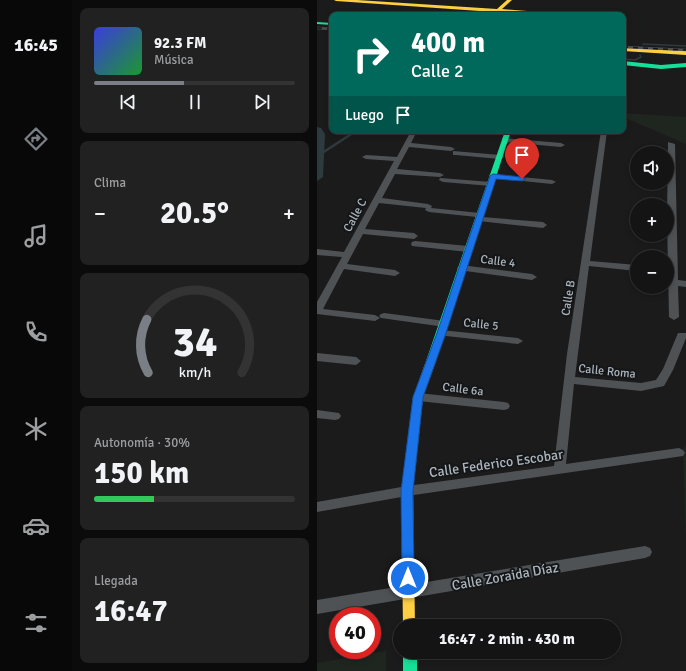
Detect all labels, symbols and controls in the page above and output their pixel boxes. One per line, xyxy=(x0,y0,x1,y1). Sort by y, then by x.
text: 400 m xyxy=(411,26,485,60)
icon: right xyxy=(345,28,397,80)
text: 16:45 xyxy=(14,34,58,56)
text: 92.3 FM xyxy=(154,34,206,52)
text: Música xyxy=(154,52,194,68)
text: Calle 2 xyxy=(411,60,464,82)
icon: previous xyxy=(117,91,139,113)
icon: pause xyxy=(184,91,206,113)
icon: next xyxy=(251,91,273,113)
icon: arrive xyxy=(392,104,414,126)
text: Luego xyxy=(345,106,384,124)
icon: directions xyxy=(22,125,50,153)
pin xyxy=(505,138,539,179)
icon: arrive xyxy=(511,144,533,166)
map controls xyxy=(630,146,674,294)
button: sound xyxy=(630,146,674,190)
text: Clima xyxy=(94,175,126,191)
text: 20.5° xyxy=(160,195,229,232)
street label: Calle C xyxy=(340,196,370,235)
button: + xyxy=(630,198,674,242)
text: − xyxy=(94,200,106,227)
text: + xyxy=(283,200,295,227)
icon: music xyxy=(22,222,50,250)
button: − xyxy=(630,250,674,294)
street label: Calle 4 xyxy=(480,252,517,271)
street label: Calle B xyxy=(558,279,579,317)
street label: Calle 5 xyxy=(463,315,499,334)
text: 34 xyxy=(172,317,217,368)
icon: phone xyxy=(22,318,50,346)
street label: Calle Roma xyxy=(578,361,636,382)
text: km/h xyxy=(178,364,211,381)
street label: Calle 6a xyxy=(442,380,484,399)
icon: climate xyxy=(22,415,50,443)
text: Autonomía · 30% xyxy=(94,435,190,451)
street label: Calle Federico Escobar xyxy=(428,446,565,481)
text: 150 km xyxy=(94,455,189,492)
icon: car xyxy=(22,512,50,540)
position arrow xyxy=(387,557,429,599)
street label: Calle Zoraida Díaz xyxy=(450,559,560,594)
text: Llegada xyxy=(94,573,138,589)
text: 16:47 xyxy=(94,593,168,630)
speed limit sign: 40 xyxy=(329,607,381,659)
icon: filters xyxy=(22,609,50,637)
text: 16:47 · 2 min · 430 m xyxy=(439,630,575,648)

